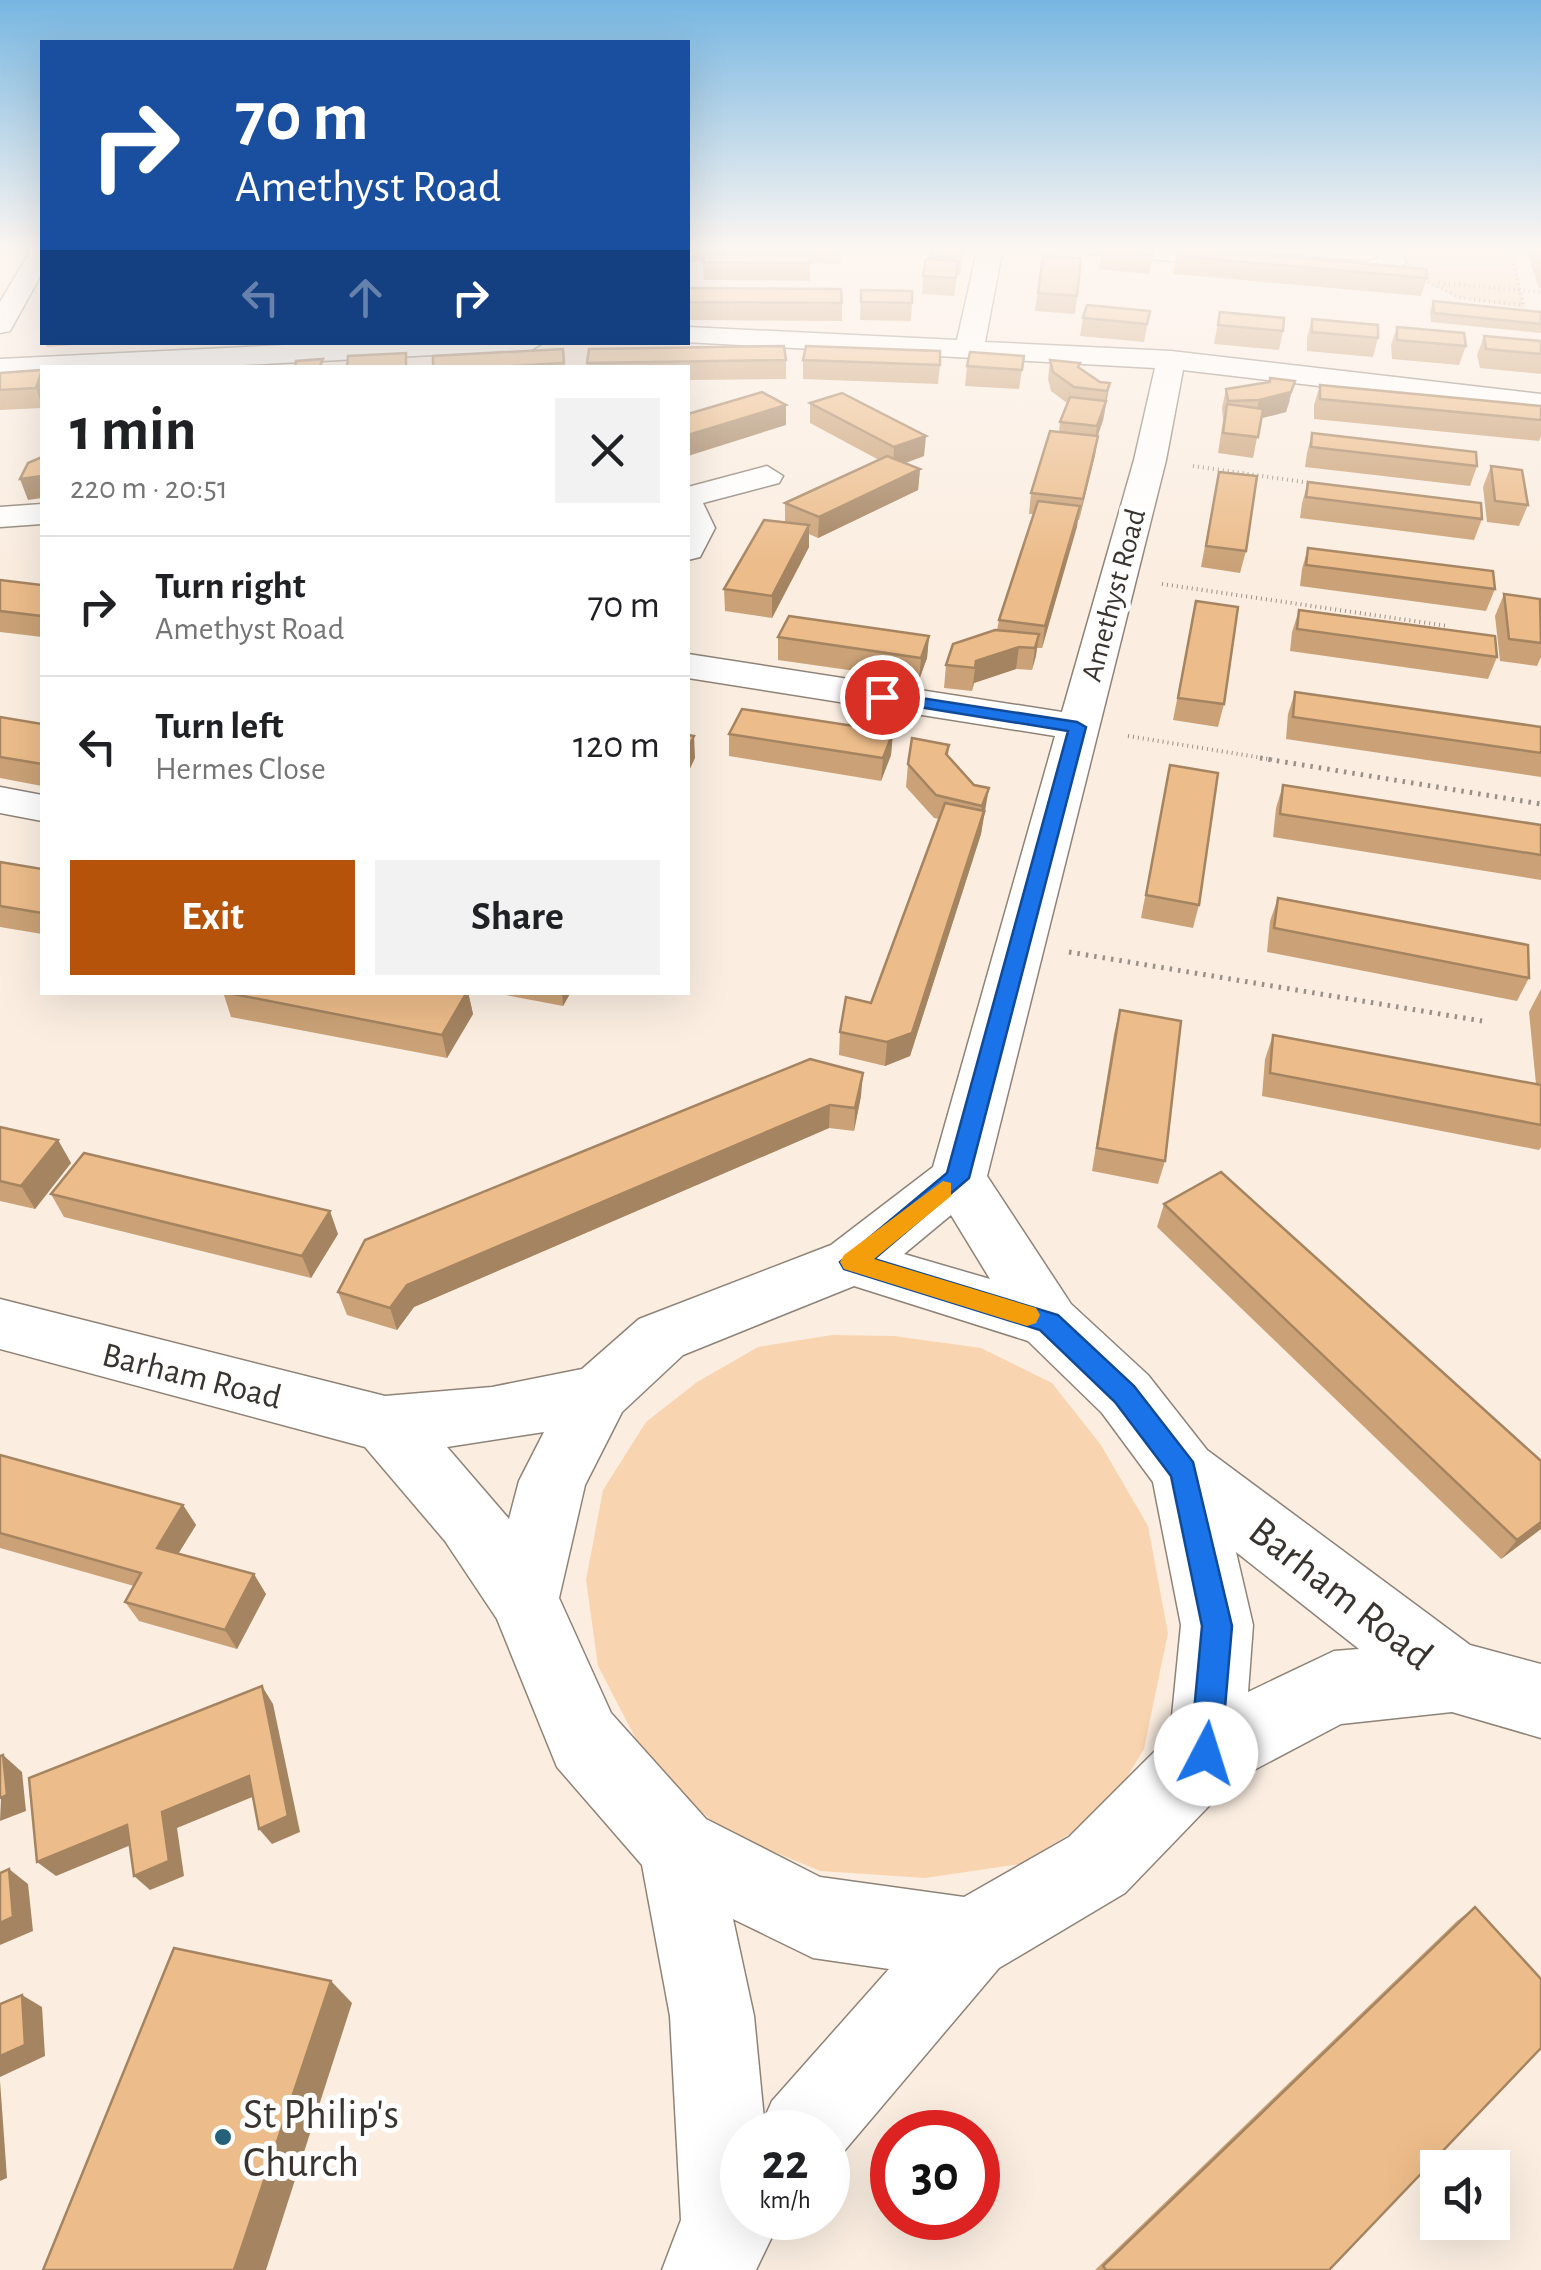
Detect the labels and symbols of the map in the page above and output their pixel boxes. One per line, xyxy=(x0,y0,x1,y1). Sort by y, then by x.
street label: Amethyst Road xyxy=(1076,506,1151,685)
pin xyxy=(840,655,925,740)
street label: Barham Road xyxy=(98,1337,285,1416)
street label: Barham Road xyxy=(1241,1509,1440,1678)
position arrow xyxy=(1154,1702,1258,1806)
place label: St Philip's Church xyxy=(243,2094,399,2184)
speed limit sign: 30 xyxy=(870,2110,1000,2240)
marker: St Philip's Church xyxy=(212,2126,234,2148)

